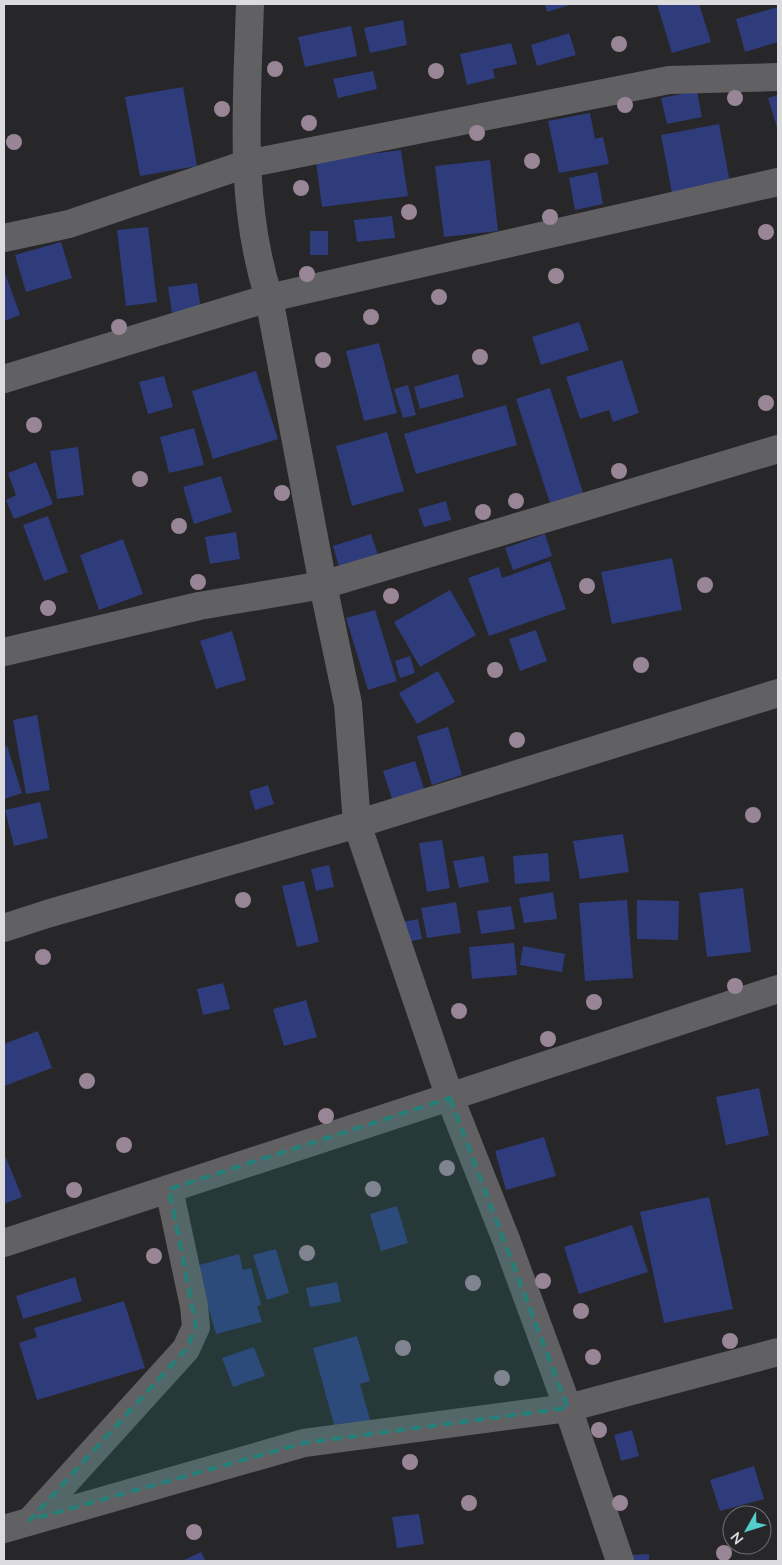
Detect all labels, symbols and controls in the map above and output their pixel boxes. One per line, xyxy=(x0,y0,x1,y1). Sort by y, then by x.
north arrow xyxy=(722,1505,772,1555)
text: N xyxy=(727,1529,747,1548)

